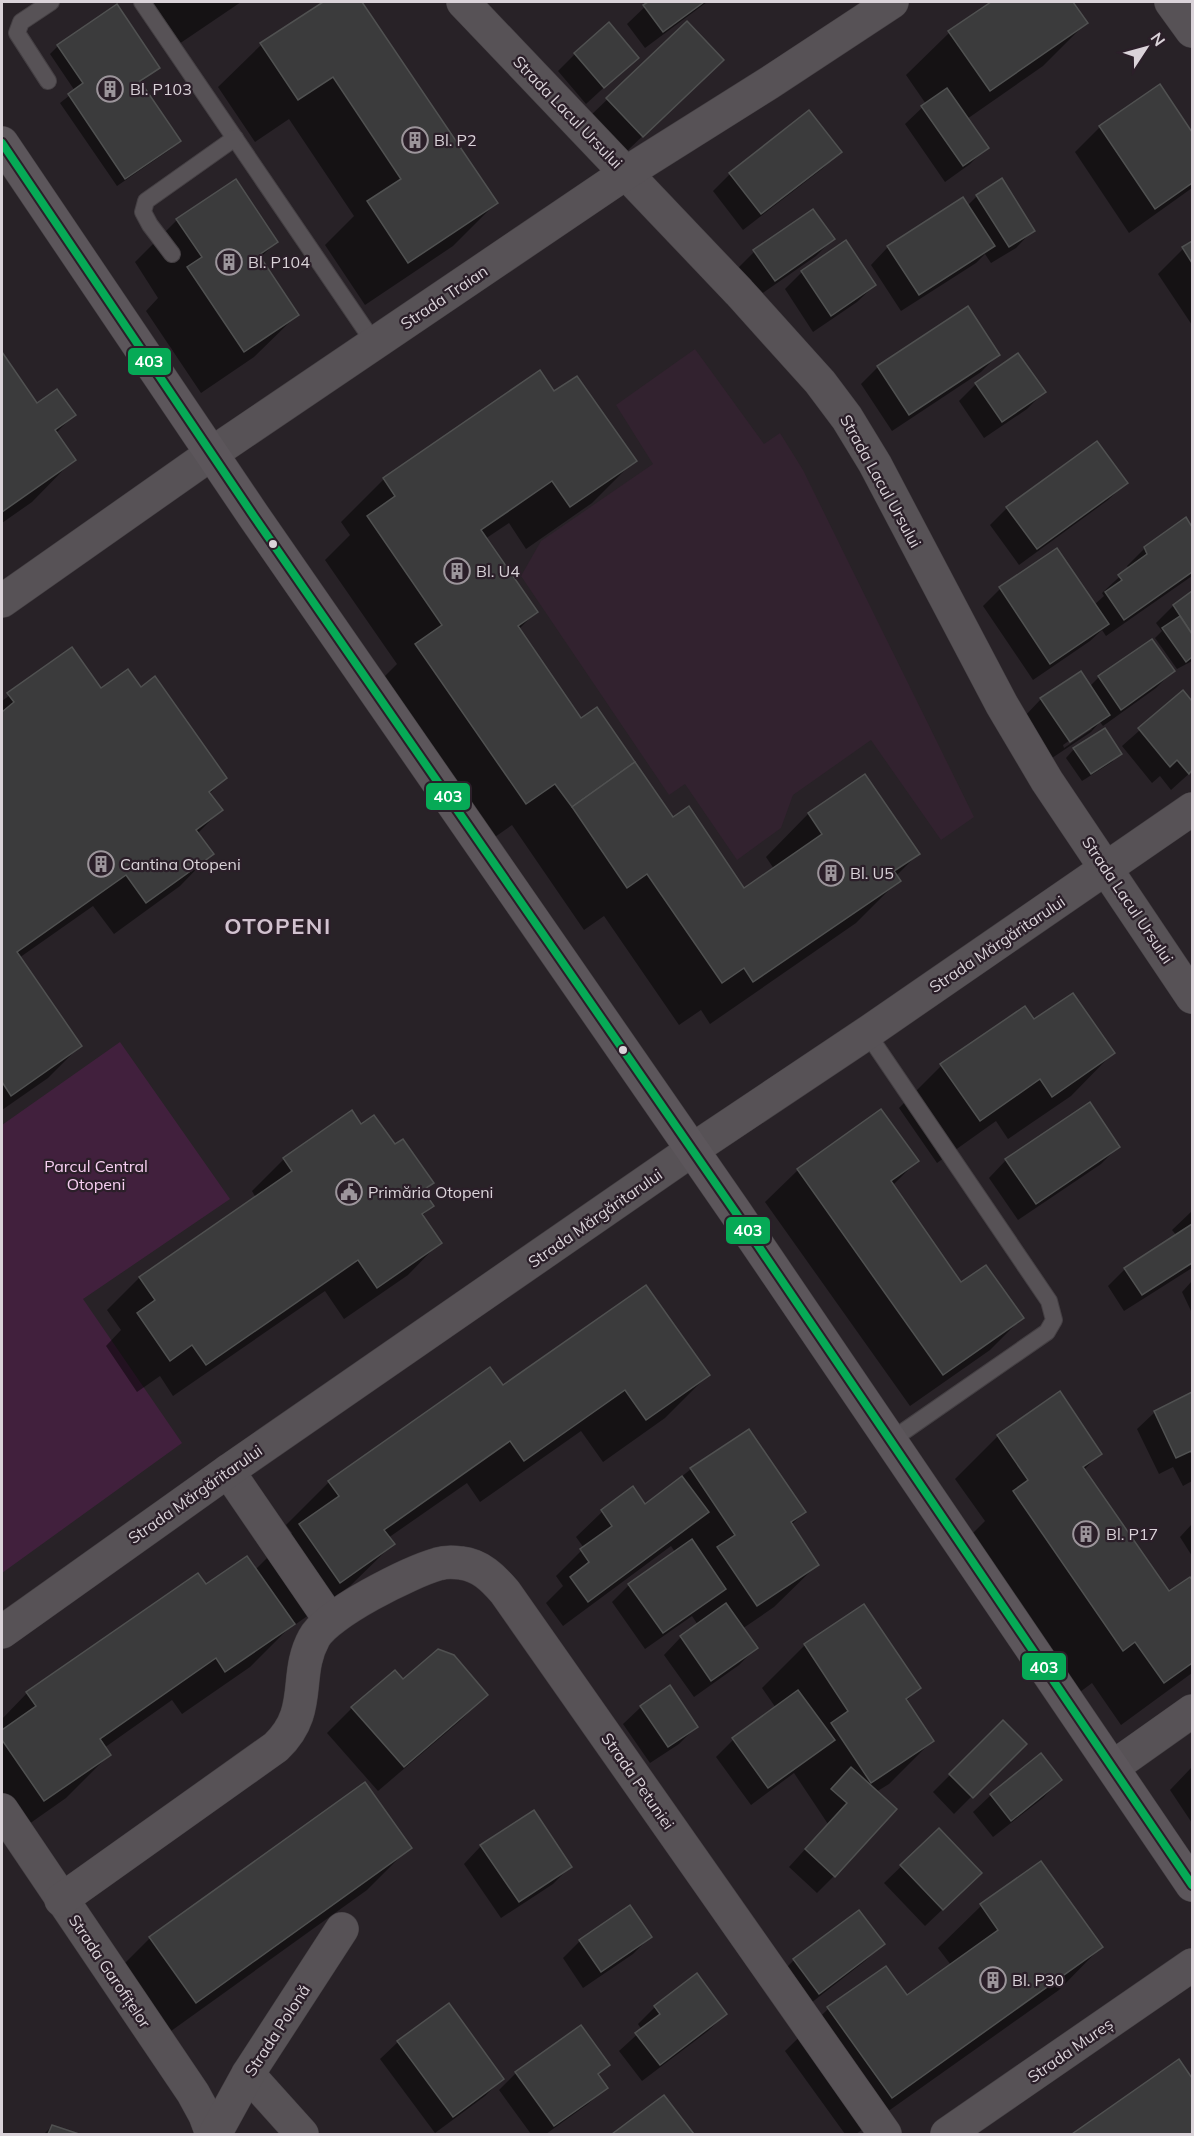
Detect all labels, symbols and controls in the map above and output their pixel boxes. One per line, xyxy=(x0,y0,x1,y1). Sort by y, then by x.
north arrow xyxy=(1116,18,1176,78)
text: N xyxy=(1146,28,1170,50)
street label: Strada Lacul Ursului xyxy=(509,51,627,173)
building icon: Bl. P103 xyxy=(95,74,125,104)
place label: Bl. P103 xyxy=(130,79,192,99)
building icon: Bl. P2 xyxy=(400,125,430,155)
place label: Bl. P2 xyxy=(434,130,477,150)
building icon: Bl. P104 xyxy=(214,247,244,277)
place label: Bl. P104 xyxy=(248,252,310,272)
street label: Strada Traian xyxy=(397,261,491,333)
line badge: 403 xyxy=(127,347,172,376)
text: 403 xyxy=(135,351,163,371)
street label: Strada Lacul Ursului xyxy=(836,411,926,551)
unlabelled marker xyxy=(267,538,279,550)
building icon: Bl. U4 xyxy=(442,556,472,586)
place label: Bl. U4 xyxy=(476,561,520,581)
line badge: 403 xyxy=(425,782,471,811)
text: 403 xyxy=(434,786,462,806)
street label: Strada Lacul Ursului xyxy=(1078,833,1178,967)
building icon: Cantina Otopeni xyxy=(86,849,116,879)
place label: Cantina Otopeni xyxy=(120,854,241,874)
building icon: Bl. U5 xyxy=(816,858,846,888)
place label: Bl. U5 xyxy=(850,863,894,883)
street label: Strada Mărgăritarului xyxy=(925,891,1069,997)
district label: OTOPENI xyxy=(224,912,332,940)
unlabelled marker xyxy=(617,1044,629,1056)
park label: Parcul Central Otopeni xyxy=(44,1156,148,1194)
street label: Strada Mărgăritarului xyxy=(524,1164,666,1272)
public building icon: Primăria Otopeni xyxy=(334,1177,364,1207)
place label: Primăria Otopeni xyxy=(368,1182,493,1202)
line badge: 403 xyxy=(725,1216,771,1245)
text: 403 xyxy=(734,1220,762,1240)
street label: Strada Mărgăritarului xyxy=(124,1440,266,1548)
building icon: Bl. P17 xyxy=(1071,1519,1101,1549)
place label: Bl. P17 xyxy=(1106,1524,1158,1544)
line badge: 403 xyxy=(1021,1652,1067,1681)
text: 403 xyxy=(1030,1657,1058,1677)
street label: Strada Petuniei xyxy=(597,1729,679,1833)
street label: Strada Garofițelor xyxy=(65,1910,155,2032)
building icon: Bl. P30 xyxy=(978,1965,1008,1995)
place label: Bl. P30 xyxy=(1012,1970,1064,1990)
street label: Strada Polonă xyxy=(240,1980,314,2080)
street label: Strada Mureș xyxy=(1023,2013,1117,2087)

